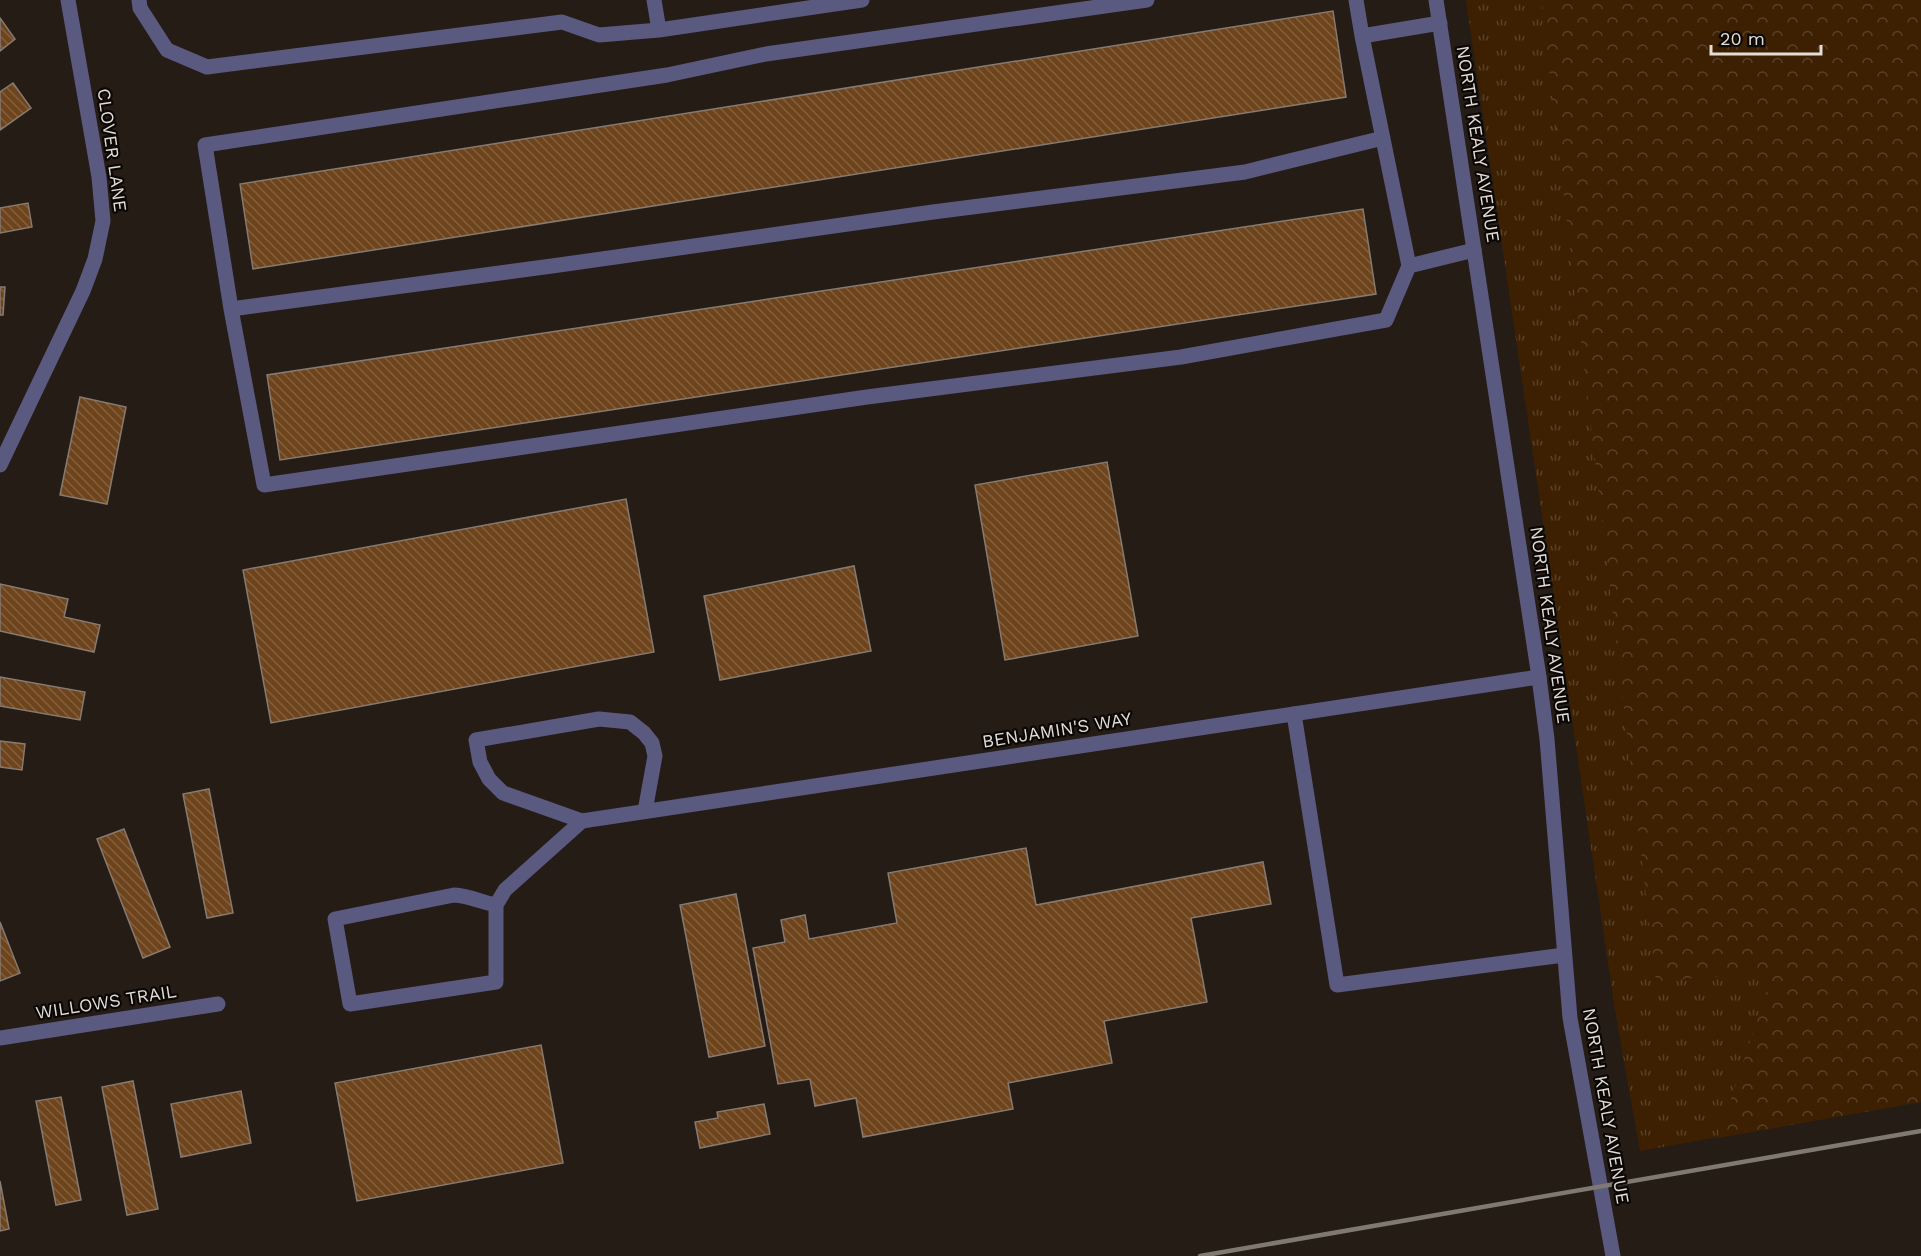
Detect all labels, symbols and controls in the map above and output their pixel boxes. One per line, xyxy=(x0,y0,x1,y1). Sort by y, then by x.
scale bar xyxy=(1711,18,1820,56)
text: 20 m xyxy=(1720,28,1765,49)
street label: NORTH KEALY AVENUE xyxy=(1453,44,1504,244)
street label: CLOVER LANE xyxy=(93,87,132,213)
street label: NORTH KEALY AVENUE xyxy=(1526,525,1575,725)
street label: BENJAMIN'S WAY xyxy=(981,707,1134,752)
street label: WILLOWS TRAIL xyxy=(34,980,178,1023)
street label: NORTH KEALY AVENUE xyxy=(1579,1006,1634,1206)

